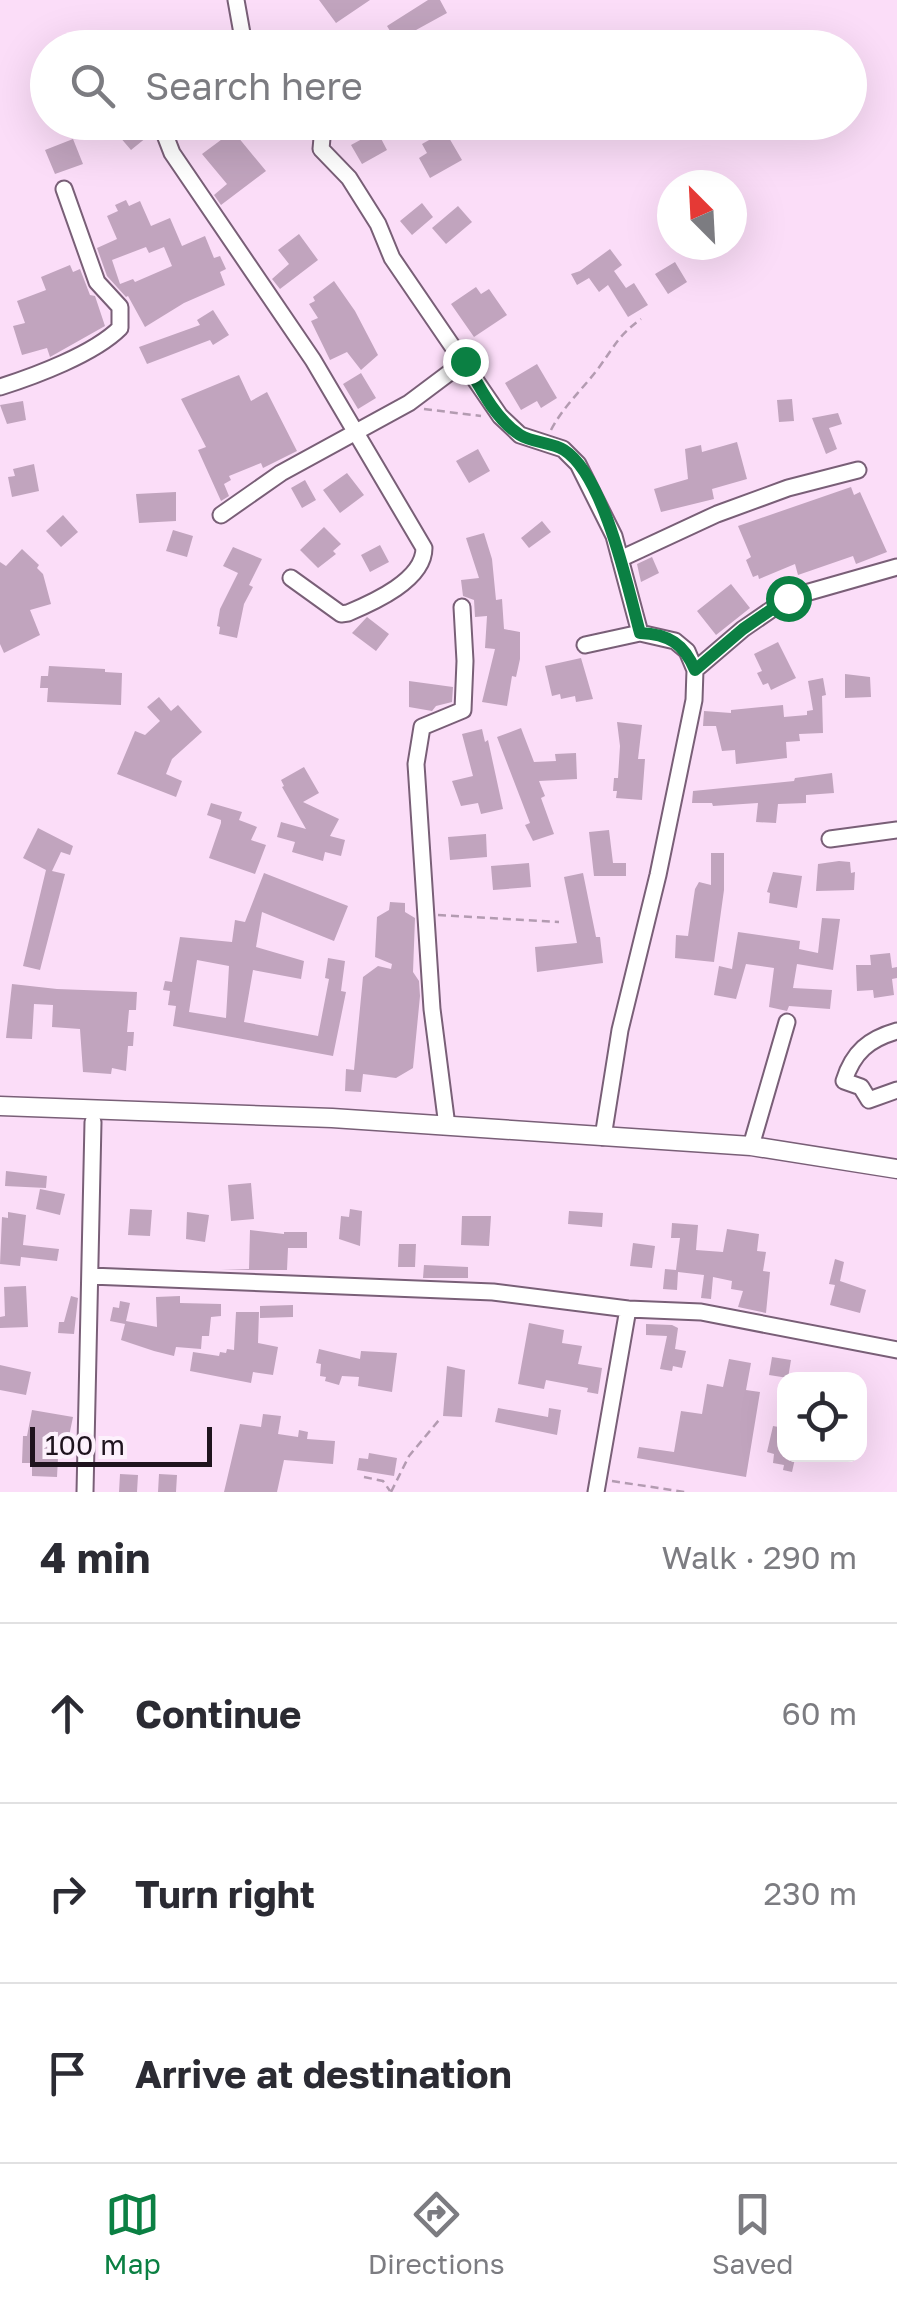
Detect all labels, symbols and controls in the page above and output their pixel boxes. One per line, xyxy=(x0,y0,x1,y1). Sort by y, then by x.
search box xyxy=(30,30,867,140)
icon: search xyxy=(65,58,120,113)
text: Search here xyxy=(145,63,363,108)
north arrow xyxy=(657,170,747,260)
route end xyxy=(443,339,489,385)
route start xyxy=(766,576,812,622)
map controls xyxy=(777,1372,867,1462)
button: locate xyxy=(777,1372,867,1462)
scale bar xyxy=(30,1422,212,1466)
text: 100 m xyxy=(45,1428,125,1461)
text: 4 min xyxy=(40,1532,150,1582)
text: Walk · 290 m xyxy=(661,1538,857,1576)
icon: ahead xyxy=(40,1686,95,1741)
text: Continue xyxy=(135,1691,301,1736)
text: 60 m xyxy=(781,1694,857,1732)
icon: right xyxy=(40,1866,95,1921)
text: Turn right xyxy=(135,1871,315,1916)
text: 230 m xyxy=(764,1874,857,1912)
icon: arrive xyxy=(40,2046,95,2101)
text: Arrive at destination xyxy=(135,2051,512,2096)
tab: Map xyxy=(104,2187,161,2280)
tab: Directions xyxy=(368,2187,505,2280)
tab: Saved xyxy=(712,2187,793,2280)

